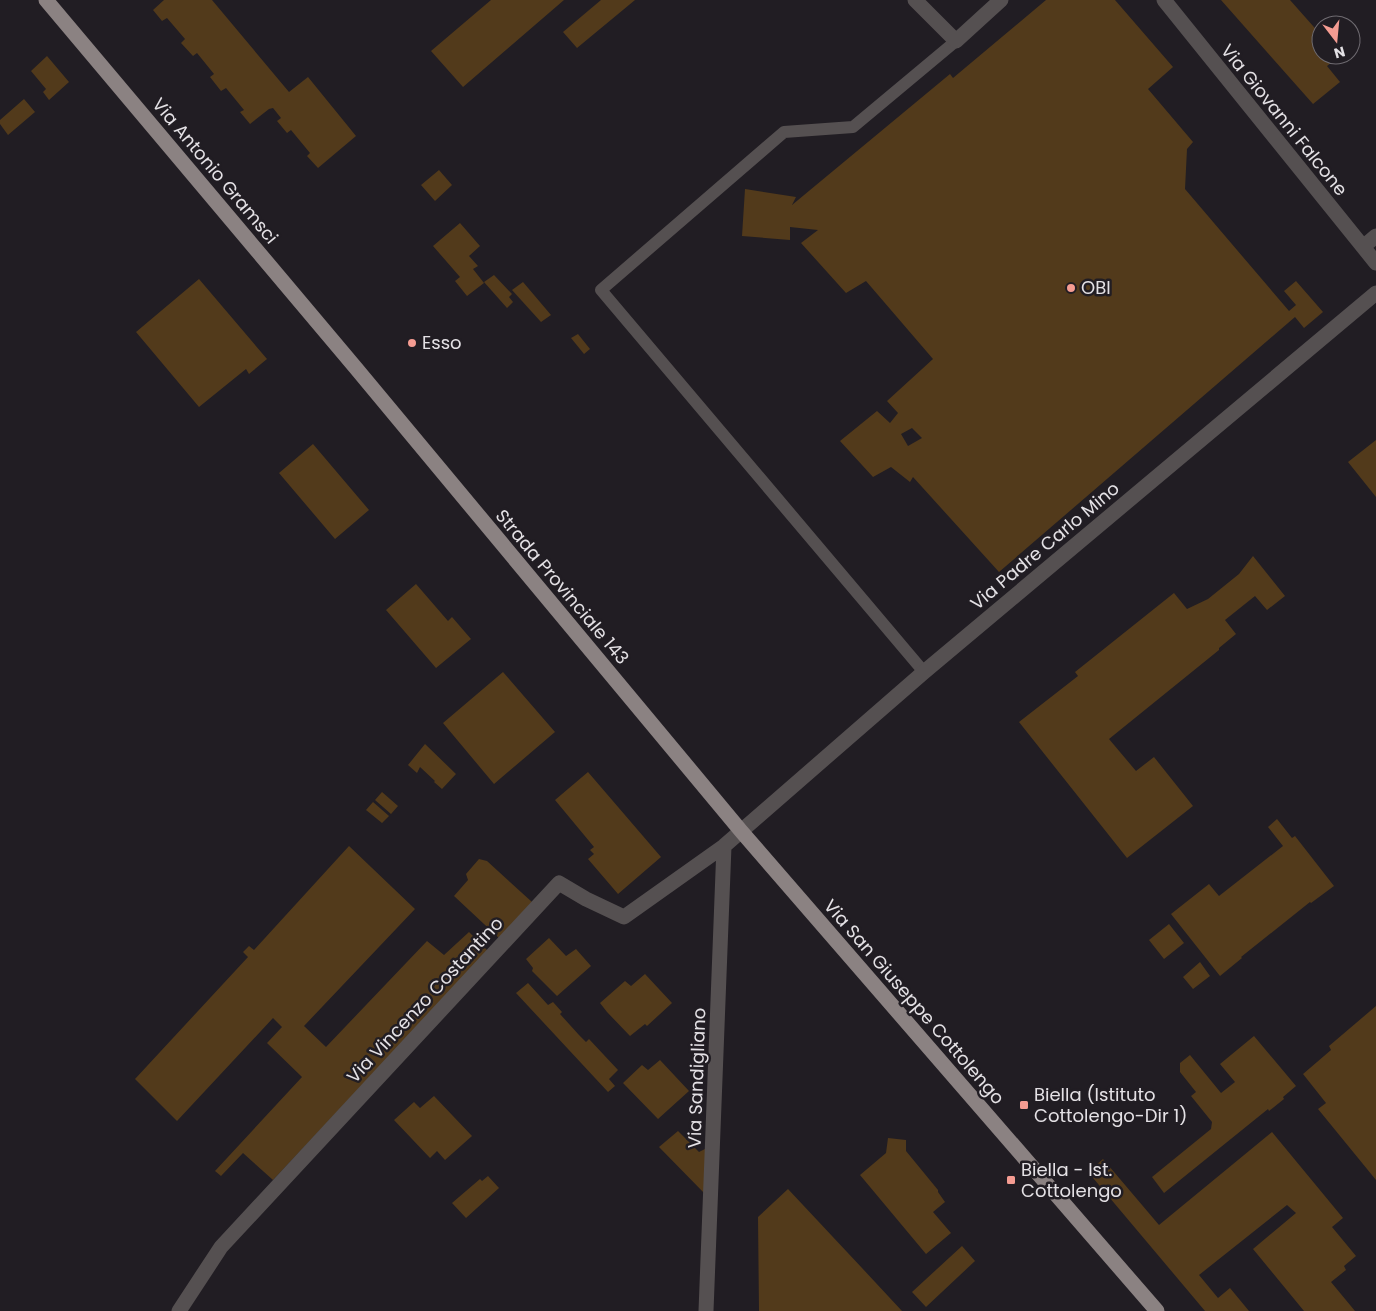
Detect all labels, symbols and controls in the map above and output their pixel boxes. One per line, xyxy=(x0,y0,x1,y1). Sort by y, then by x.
north arrow xyxy=(1311,15,1361,65)
street label: Via Giovanni Falcone xyxy=(1215,38,1354,201)
text: N xyxy=(1332,41,1347,64)
street label: Via Antonio Gramsci xyxy=(147,92,284,249)
place label: OBI xyxy=(1081,275,1111,300)
marker: OBI xyxy=(1065,282,1077,294)
place label: Esso xyxy=(422,330,462,355)
marker: Esso xyxy=(406,337,418,349)
street label: Via Padre Carlo Mino xyxy=(965,476,1125,615)
street label: Strada Provinciale 143 xyxy=(490,504,635,670)
street label: Via San Giuseppe Cottolengo xyxy=(818,894,1011,1110)
street label: Via Vincenzo Costantino xyxy=(341,911,508,1088)
street label: Via Sandigliano xyxy=(682,1007,711,1149)
place label: Biella (Istituto Cottolengo-Dir 1) xyxy=(1034,1082,1187,1128)
marker: Biella (Istituto Cottolengo-Dir 1) xyxy=(1018,1099,1030,1111)
place label: Biella - Ist. Cottolengo xyxy=(1021,1157,1122,1203)
marker: Biella - Ist. Cottolengo xyxy=(1005,1174,1017,1186)

